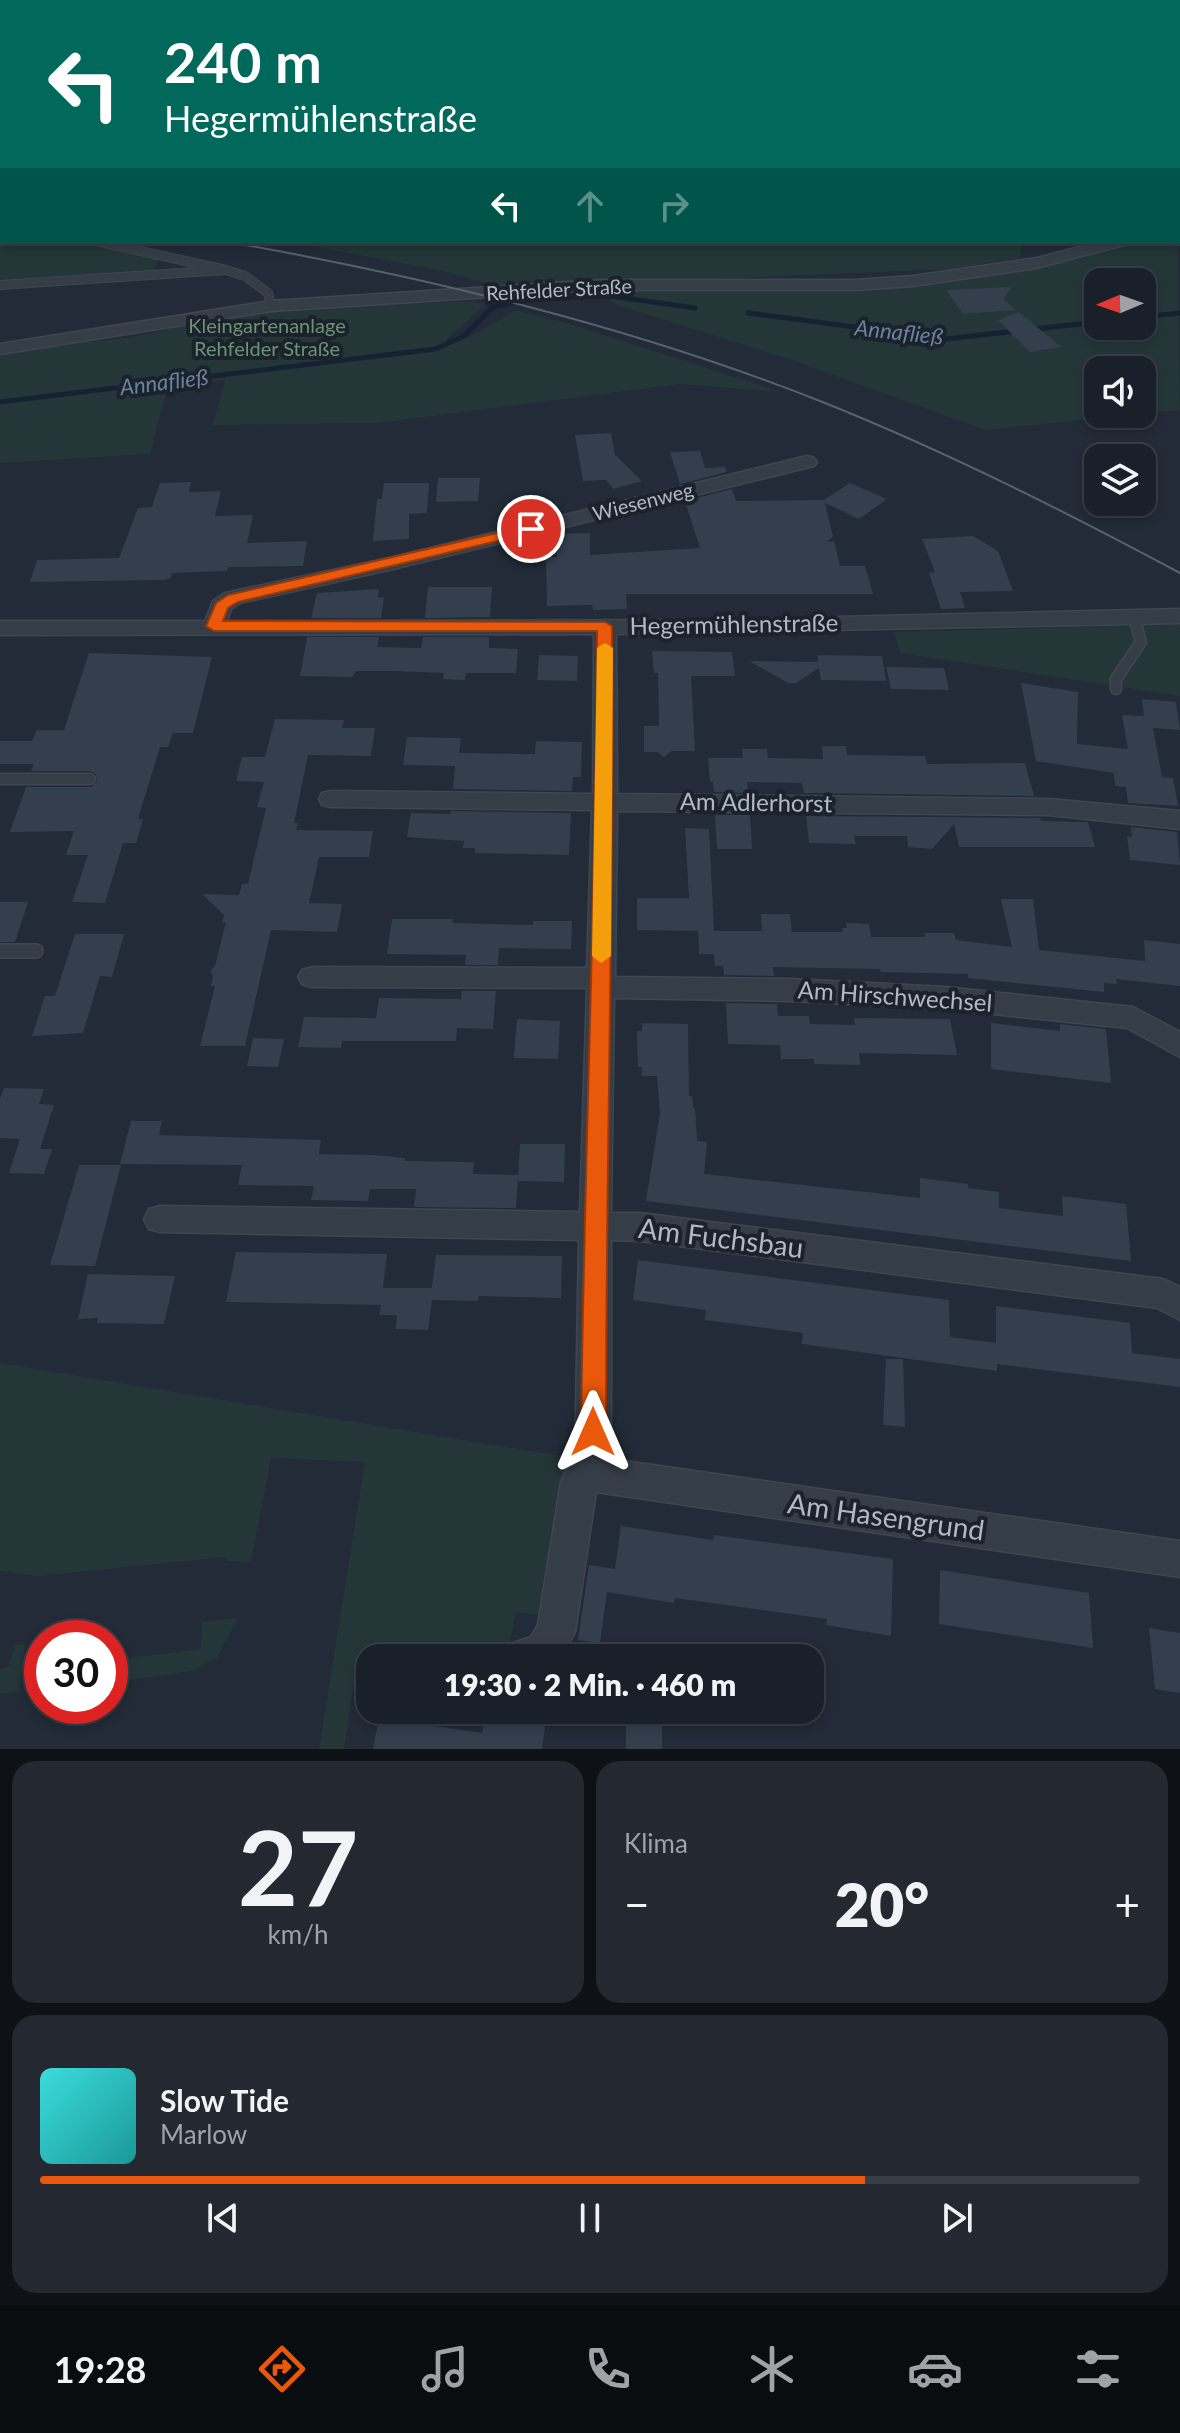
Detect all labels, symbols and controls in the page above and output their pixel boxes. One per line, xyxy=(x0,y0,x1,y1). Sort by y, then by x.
text: 240 m xyxy=(164,28,322,95)
icon: left xyxy=(32,32,136,136)
text: Hegermühlenstraße xyxy=(164,96,477,140)
icon: left xyxy=(484,184,528,228)
icon: ahead xyxy=(568,184,612,228)
icon: right xyxy=(652,184,696,228)
north arrow xyxy=(1084,268,1156,340)
map controls xyxy=(1084,268,1156,516)
street label: Rehfelder Straße xyxy=(485,273,632,305)
park label: Kleingartenanlage Rehfelder Straße xyxy=(188,313,346,360)
water label: Annafließ xyxy=(853,313,945,350)
button: sound xyxy=(1084,356,1156,428)
water label: Annafließ xyxy=(117,363,210,400)
button: layers xyxy=(1084,444,1156,516)
street label: Wiesenweg xyxy=(590,477,696,525)
pin xyxy=(497,495,565,563)
icon: arrive xyxy=(509,507,553,551)
street label: Hegermühlenstraße xyxy=(629,607,839,640)
street label: Am Adlerhorst xyxy=(680,786,833,817)
street label: Am Hirschwechsel xyxy=(797,974,993,1017)
street label: Am Fuchsbau xyxy=(637,1210,805,1264)
position arrow xyxy=(551,1390,635,1474)
street label: Am Hasengrund xyxy=(786,1485,987,1547)
speed limit sign: 30 xyxy=(24,1620,128,1724)
text: 19:30 · 2 Min. · 460 m xyxy=(444,1666,736,1702)
text: 27 xyxy=(238,1803,358,1928)
text: Klima xyxy=(624,1827,688,1859)
text: 20° xyxy=(835,1868,929,1940)
text: − xyxy=(624,1878,650,1930)
text: + xyxy=(1114,1878,1140,1930)
text: km/h xyxy=(268,1918,328,1950)
text: Slow Tide xyxy=(160,2082,289,2118)
text: Marlow xyxy=(160,2118,247,2150)
icon: previous xyxy=(201,2196,245,2240)
icon: pause xyxy=(568,2196,612,2240)
icon: next xyxy=(935,2196,979,2240)
icon: directions xyxy=(254,2341,310,2397)
icon: music xyxy=(417,2341,473,2397)
icon: phone xyxy=(580,2341,636,2397)
icon: climate xyxy=(744,2341,800,2397)
icon: car xyxy=(907,2341,963,2397)
icon: filters xyxy=(1070,2341,1126,2397)
text: 19:28 xyxy=(54,2347,146,2391)

